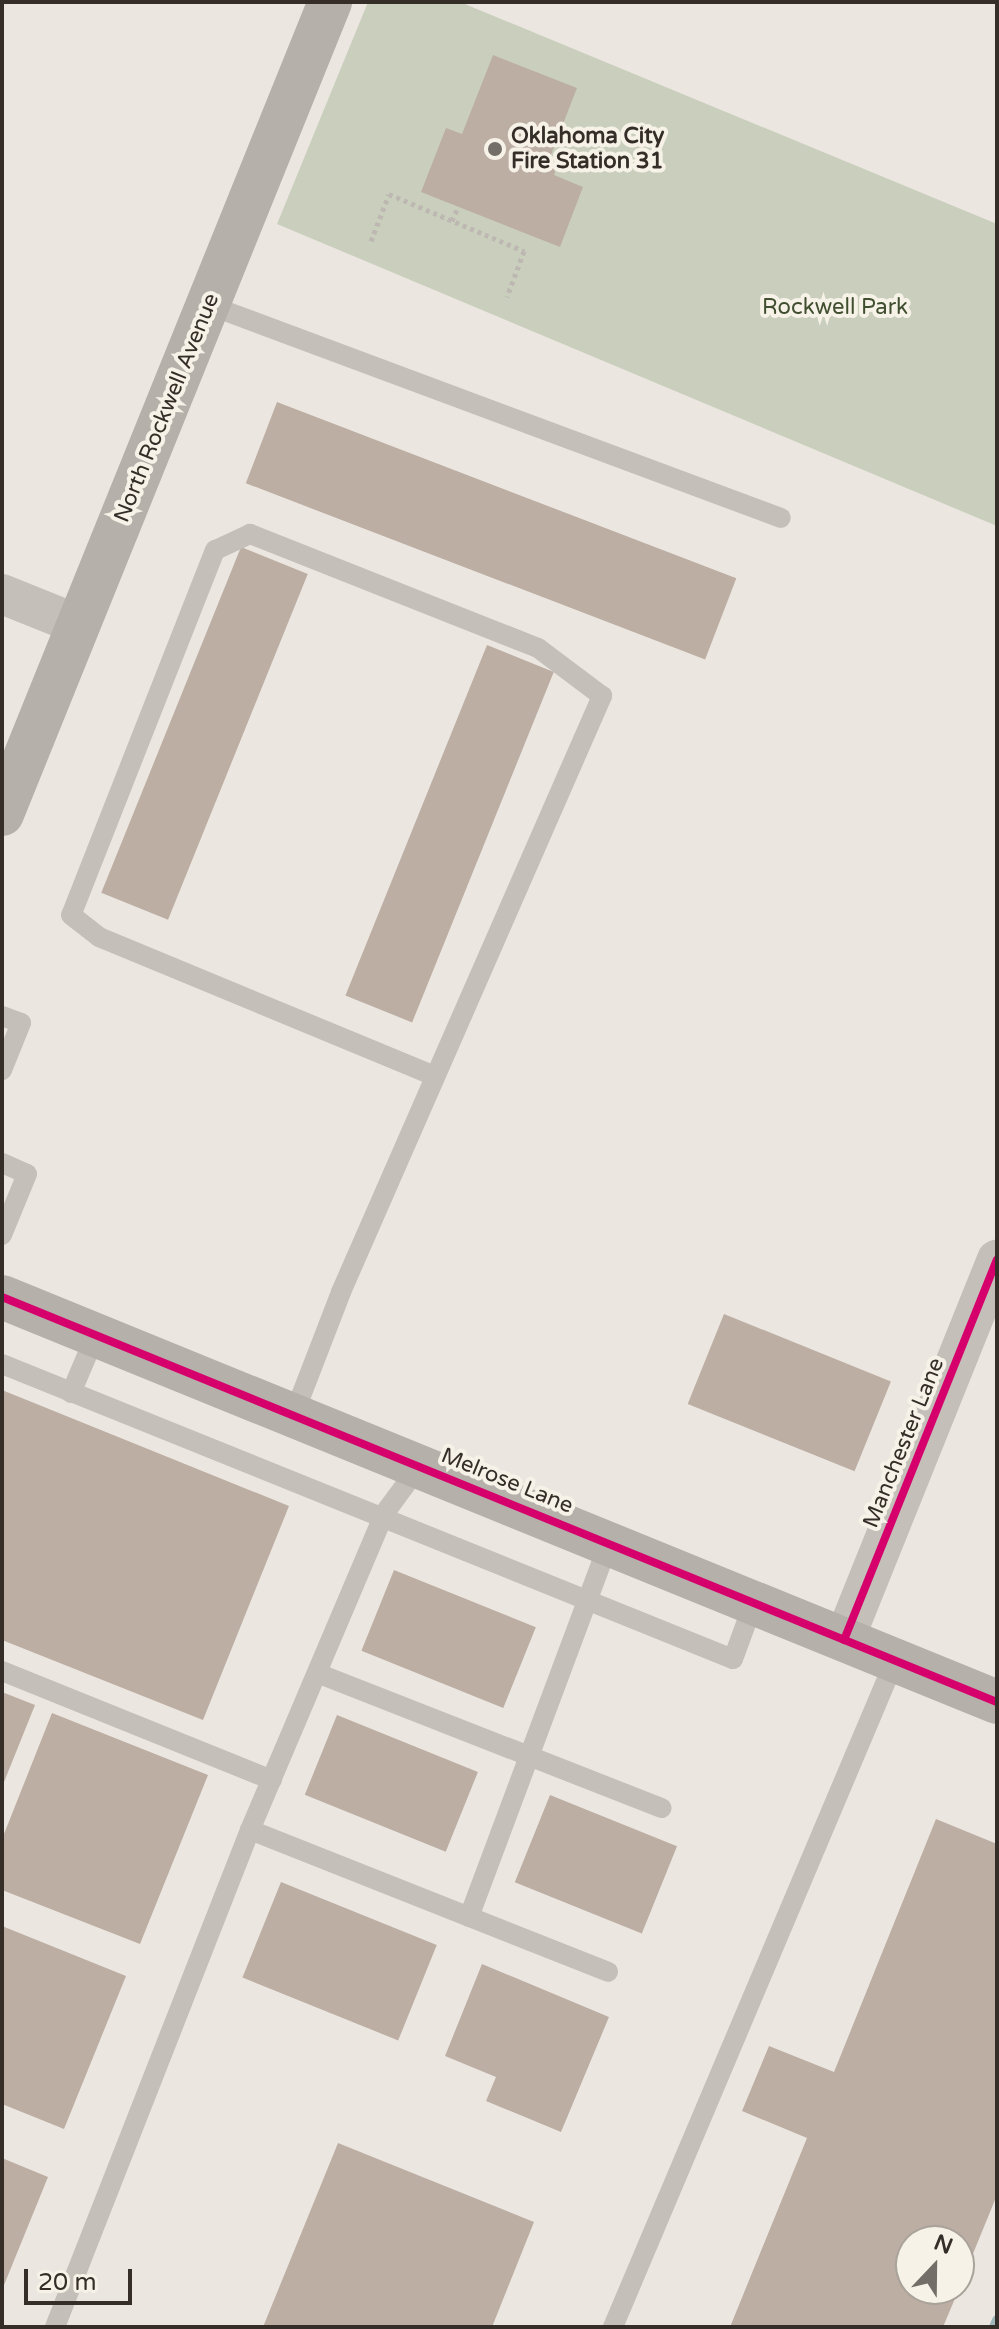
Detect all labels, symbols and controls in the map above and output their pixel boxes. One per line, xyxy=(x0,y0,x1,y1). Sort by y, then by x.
place label: Oklahoma City Fire Station 31 xyxy=(511,123,664,174)
marker: Oklahoma City Fire Station 31 xyxy=(486,140,504,158)
street label: North Rockwell Avenue xyxy=(109,290,225,526)
park label: Rockwell Park xyxy=(762,295,908,321)
street label: Manchester Lane xyxy=(858,1354,950,1532)
street label: Melrose Lane xyxy=(437,1443,577,1519)
north arrow xyxy=(895,2225,975,2305)
text: N xyxy=(930,2229,956,2260)
scale bar xyxy=(28,2253,136,2303)
text: 20 m xyxy=(38,2268,96,2297)

